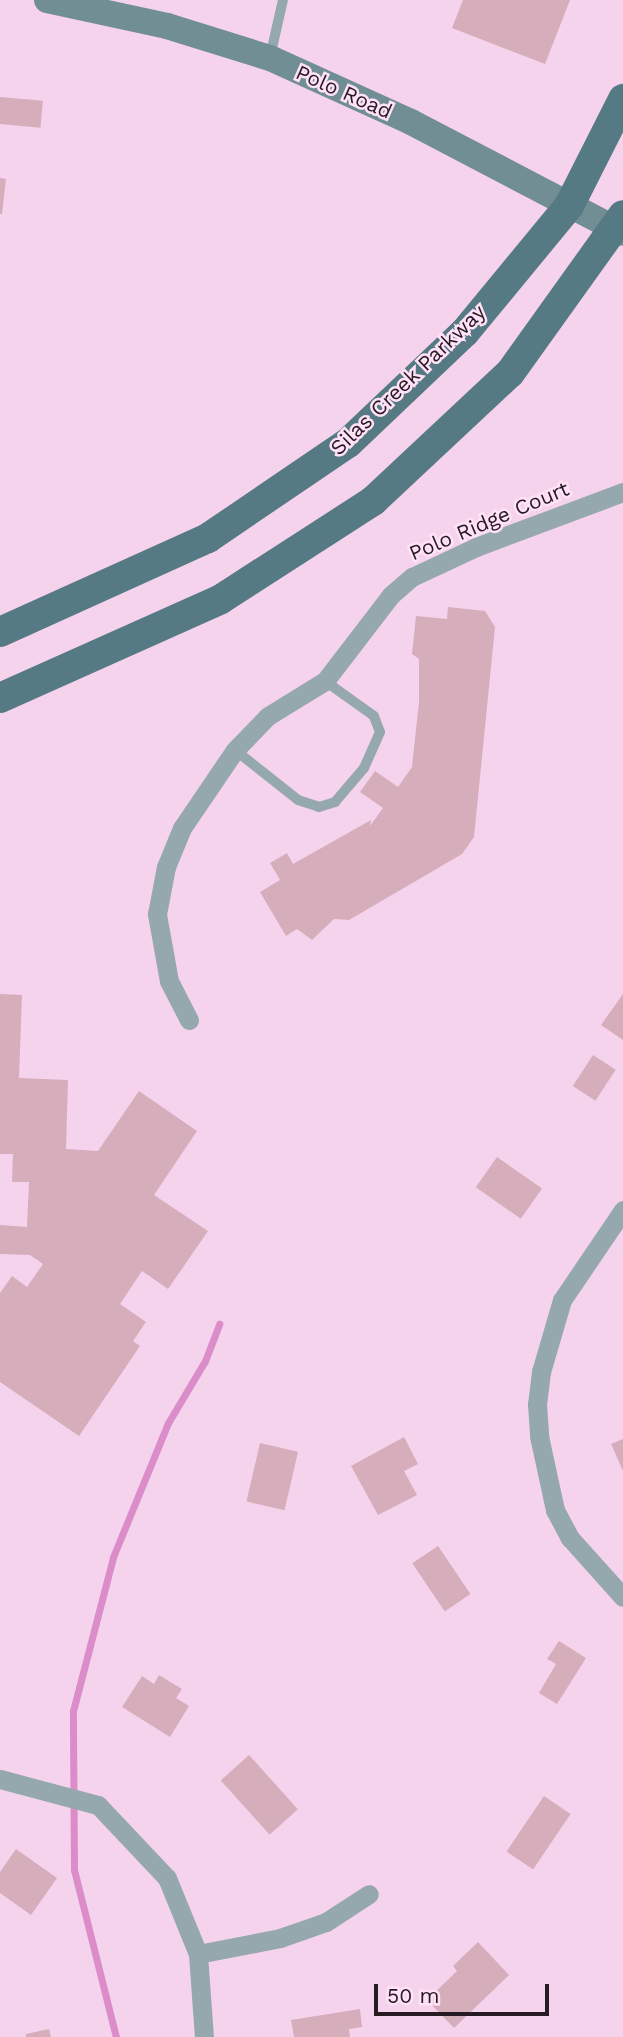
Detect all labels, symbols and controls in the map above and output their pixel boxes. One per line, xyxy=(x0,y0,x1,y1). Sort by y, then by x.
street label: Polo Road xyxy=(292,60,396,124)
street label: Silas Creek Parkway xyxy=(325,299,491,461)
street label: Polo Ridge Court xyxy=(405,476,573,566)
scale bar xyxy=(378,1970,553,2014)
text: 50 m xyxy=(387,1983,439,2008)

